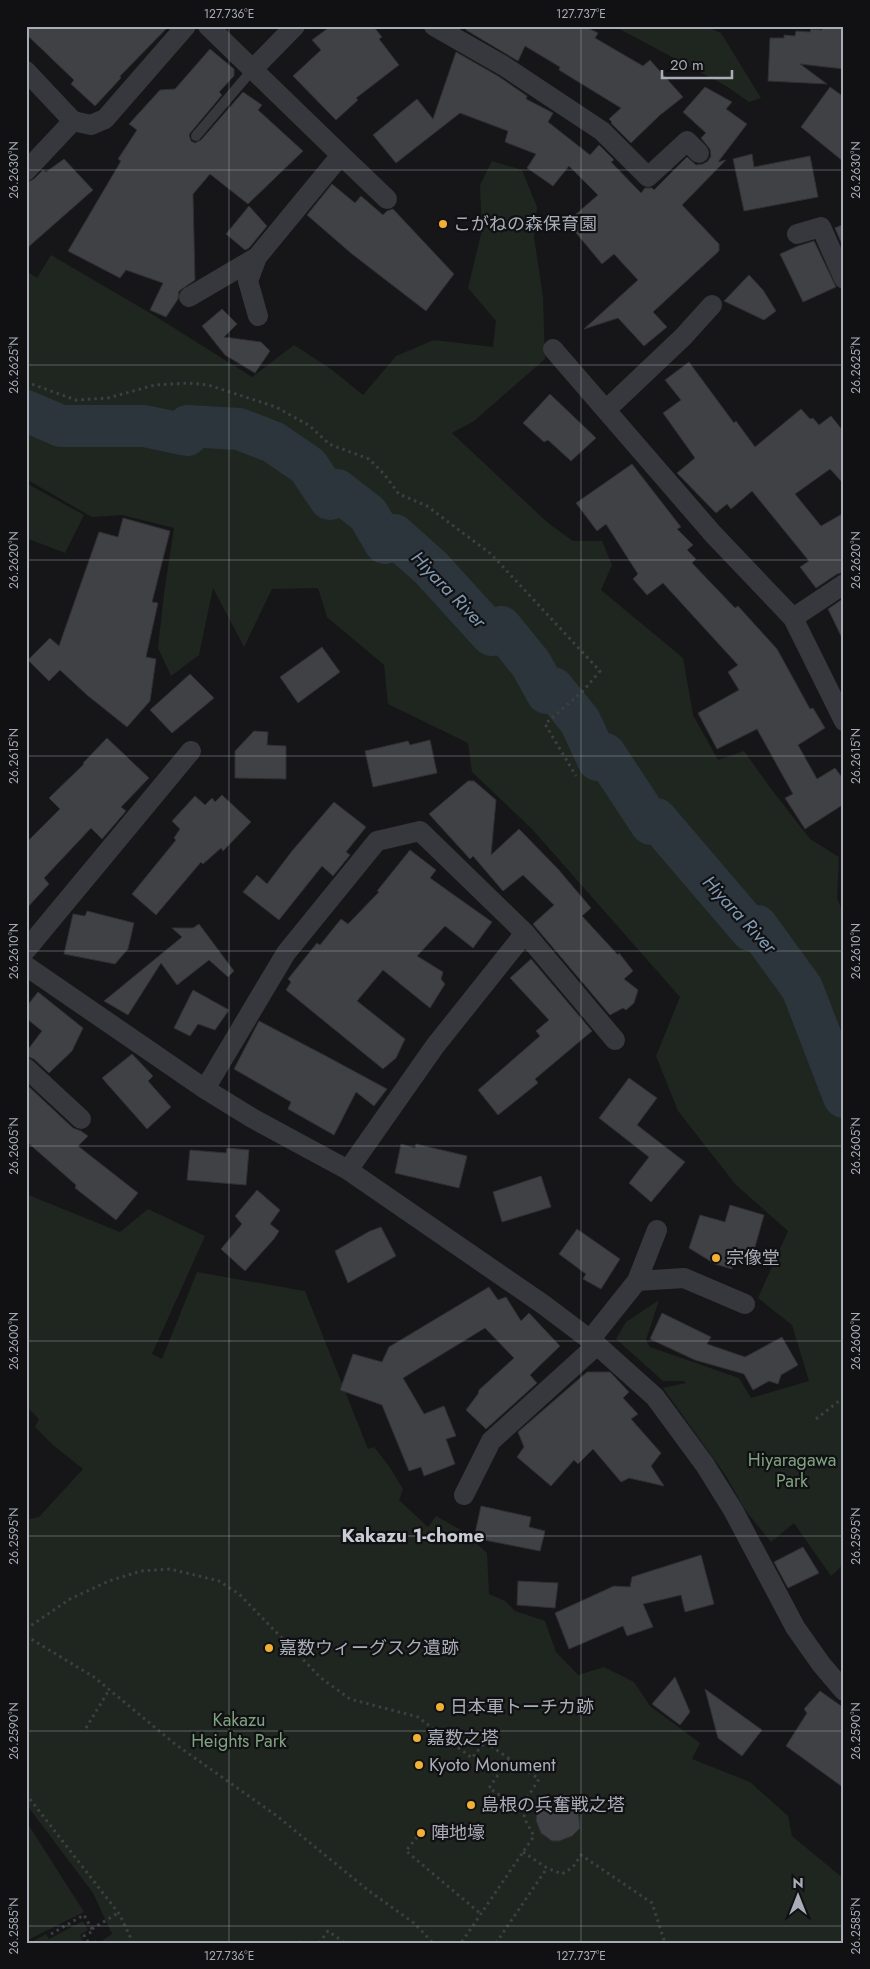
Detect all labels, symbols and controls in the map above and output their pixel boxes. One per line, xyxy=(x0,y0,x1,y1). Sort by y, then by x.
text: 127.736°E xyxy=(204,5,254,23)
text: 127.737°E xyxy=(556,5,606,23)
scale bar xyxy=(662,48,732,80)
text: 20 m xyxy=(670,54,704,76)
text: 26.2630°N xyxy=(5,141,23,199)
text: 26.2630°N xyxy=(847,141,865,199)
place label: こがねの森保育園 xyxy=(453,211,597,237)
marker: こがねの森保育園 xyxy=(437,218,449,230)
text: 26.2625°N xyxy=(5,336,23,394)
text: 26.2625°N xyxy=(847,336,865,394)
text: 26.2620°N xyxy=(5,531,23,589)
text: 26.2620°N xyxy=(847,531,865,589)
water label: Hiyara River xyxy=(405,545,494,635)
text: 26.2615°N xyxy=(5,728,23,784)
text: 26.2615°N xyxy=(847,728,865,784)
water label: Hiyara River xyxy=(696,869,784,961)
text: 26.2610°N xyxy=(5,923,23,979)
text: 26.2610°N xyxy=(847,923,865,979)
text: 26.2605°N xyxy=(5,1117,23,1175)
text: 26.2605°N xyxy=(847,1117,865,1175)
place label: 宗像堂 xyxy=(726,1245,780,1271)
marker: 宗像堂 xyxy=(710,1252,722,1264)
text: 26.2600°N xyxy=(5,1312,23,1370)
text: 26.2600°N xyxy=(847,1312,865,1370)
park label: Hiyaragawa Park xyxy=(748,1447,836,1494)
text: 26.2595°N xyxy=(5,1507,23,1565)
text: 26.2595°N xyxy=(847,1507,865,1565)
district label: Kakazu 1-chome xyxy=(342,1522,485,1549)
place label: 嘉数ウィーグスク遺跡 xyxy=(279,1635,459,1661)
marker: 嘉数ウィーグスク遺跡 xyxy=(263,1642,275,1654)
place label: 日本軍トーチカ跡 xyxy=(450,1694,594,1720)
marker: 日本軍トーチカ跡 xyxy=(434,1701,446,1713)
text: 26.2590°N xyxy=(5,1702,23,1760)
text: 26.2590°N xyxy=(847,1702,865,1760)
park label: Kakazu Heights Park xyxy=(191,1707,287,1754)
place label: 嘉数之塔 xyxy=(427,1725,499,1751)
marker: 嘉数之塔 xyxy=(411,1732,423,1744)
place label: Kyoto Monument xyxy=(429,1752,556,1778)
marker: Kyoto Monument xyxy=(413,1759,425,1771)
place label: 島根の兵奮戦之塔 xyxy=(481,1792,625,1818)
marker: 島根の兵奮戦之塔 xyxy=(465,1799,477,1811)
place label: 陣地壕 xyxy=(431,1820,485,1846)
marker: 陣地壕 xyxy=(415,1827,427,1839)
north arrow xyxy=(772,1872,822,1922)
text: N xyxy=(792,1873,804,1893)
text: 26.2585°N xyxy=(5,1898,23,1954)
text: 26.2585°N xyxy=(847,1898,865,1954)
text: 127.736°E xyxy=(204,1947,254,1965)
text: 127.737°E xyxy=(556,1947,606,1965)

